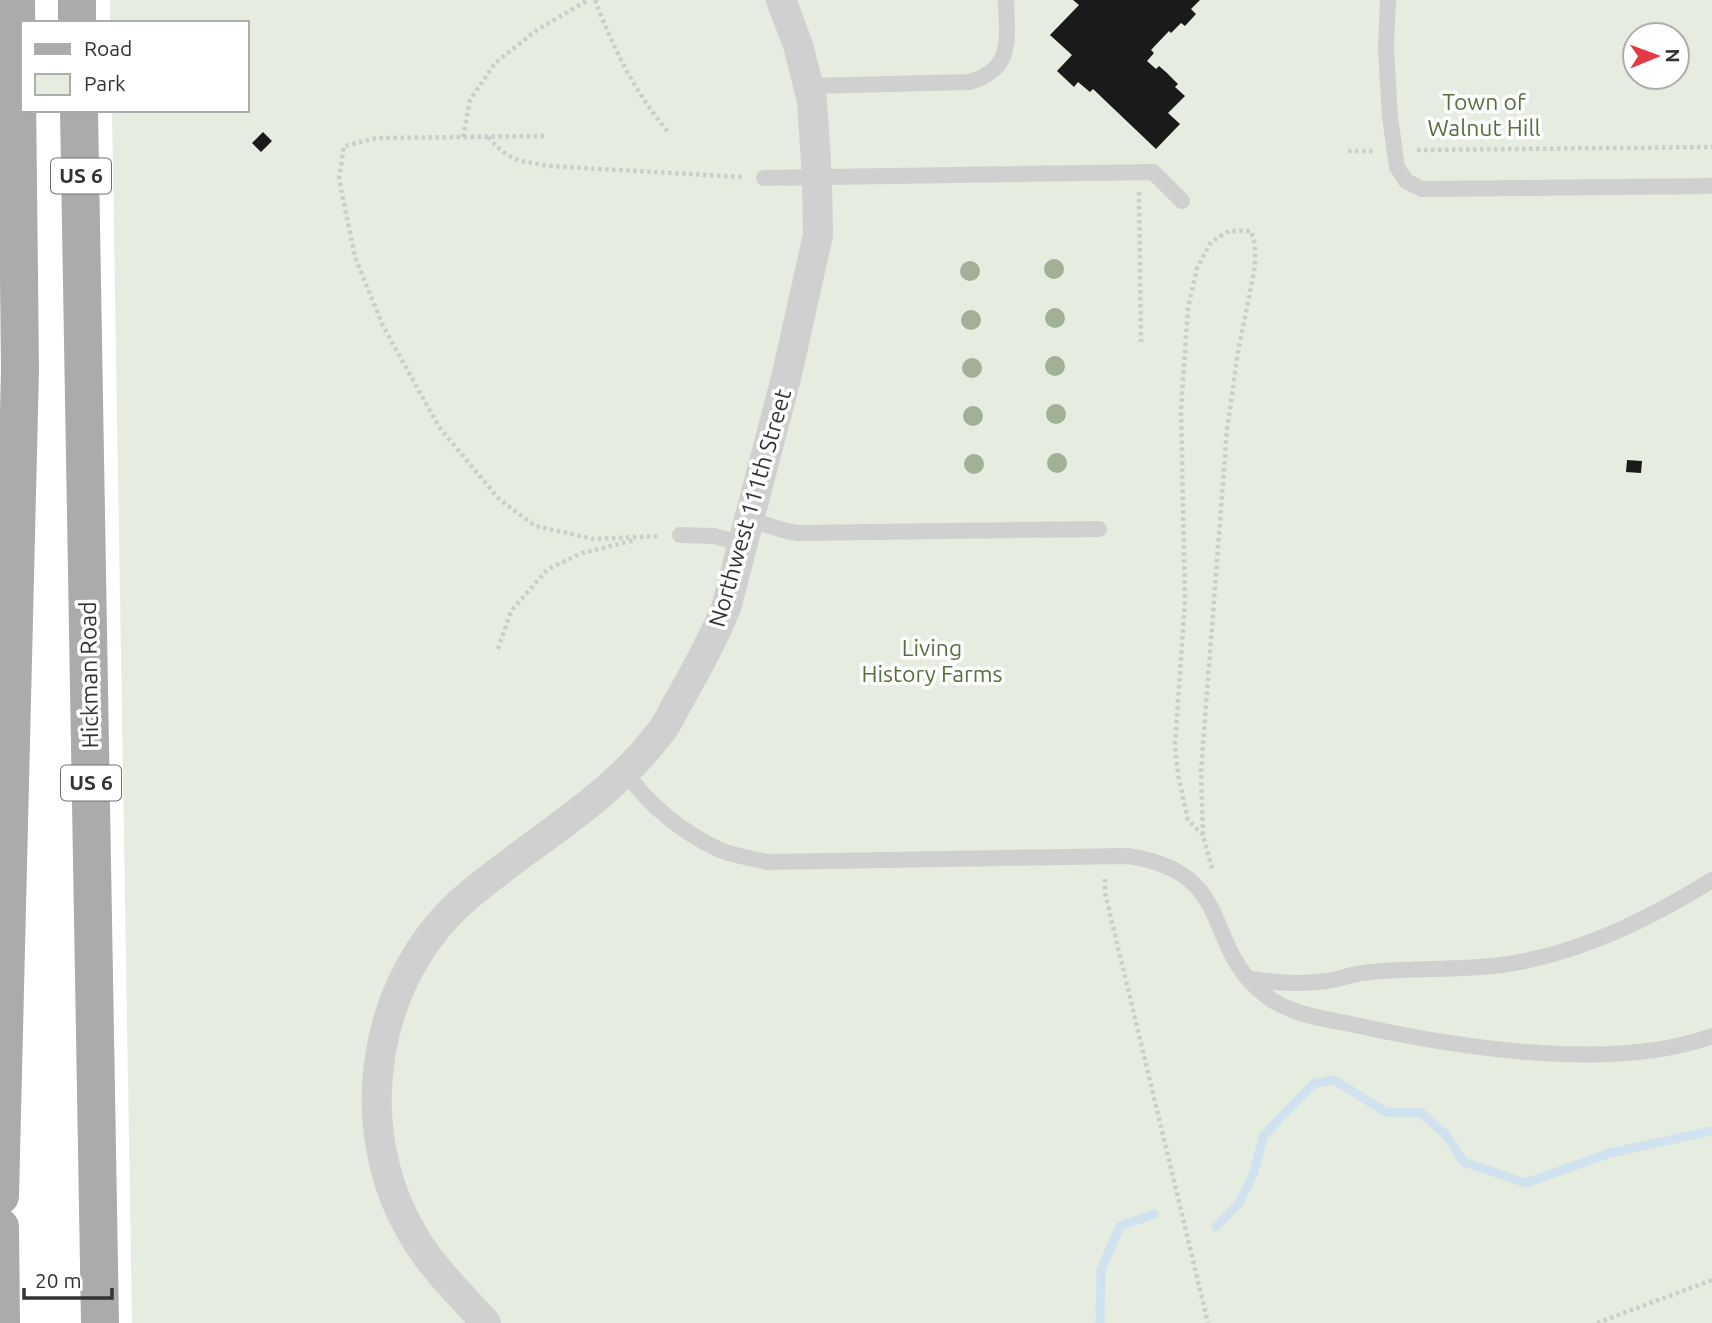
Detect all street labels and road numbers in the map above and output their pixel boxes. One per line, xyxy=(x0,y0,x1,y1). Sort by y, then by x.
road number: US 6 xyxy=(51,158,111,194)
street label: Northwest 111th Street xyxy=(704,386,795,630)
street label: Hickman Road xyxy=(75,601,102,749)
road number: US 6 xyxy=(61,766,121,800)

